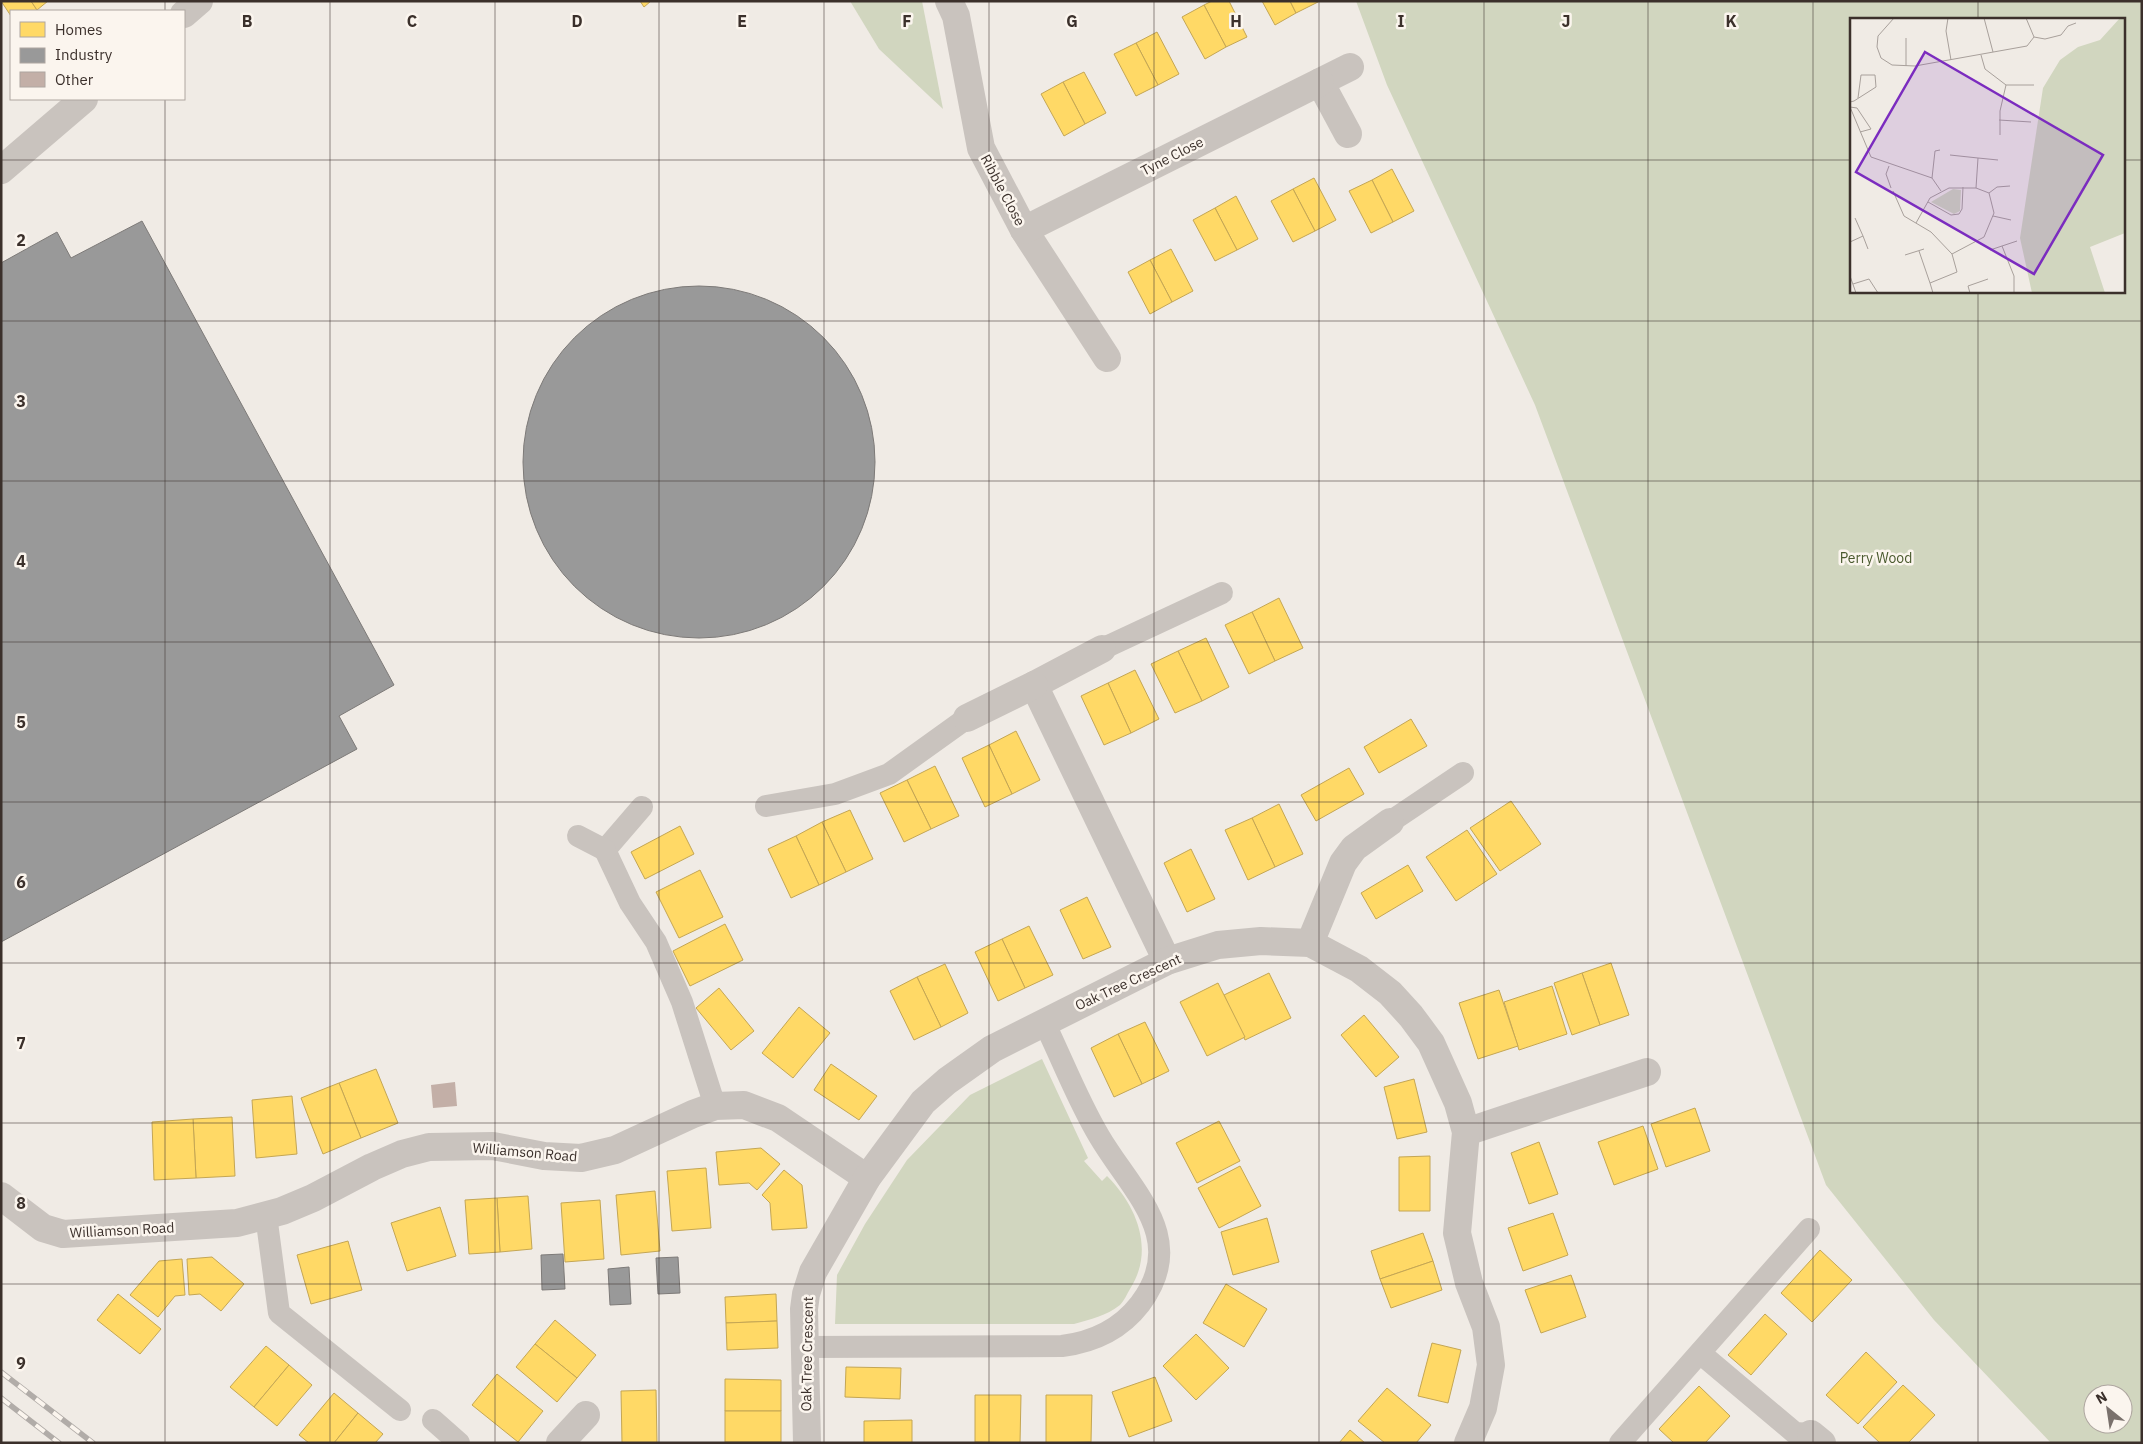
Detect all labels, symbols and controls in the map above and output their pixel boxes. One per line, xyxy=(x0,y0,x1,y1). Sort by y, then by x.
legend xyxy=(10,10,185,100)
text: B xyxy=(242,11,253,31)
text: C xyxy=(407,11,417,31)
text: D xyxy=(571,11,583,31)
text: E xyxy=(737,11,747,31)
text: F xyxy=(902,11,912,31)
text: G xyxy=(1066,11,1078,31)
text: H xyxy=(1230,11,1242,31)
text: I xyxy=(1398,11,1405,31)
text: J xyxy=(1562,11,1570,31)
text: K xyxy=(1725,11,1737,31)
inset map xyxy=(1850,18,2126,292)
text: Homes xyxy=(55,20,103,39)
text: Industry xyxy=(55,45,113,64)
text: Other xyxy=(55,70,94,89)
street label: Tyne Close xyxy=(1138,132,1207,180)
street label: Ribble Close xyxy=(977,151,1029,229)
text: 2 xyxy=(16,230,26,250)
text: 3 xyxy=(16,391,26,411)
park label: Perry Wood xyxy=(1840,549,1912,567)
text: 4 xyxy=(16,551,26,571)
text: 5 xyxy=(16,712,26,732)
text: 6 xyxy=(16,872,26,892)
street label: Oak Tree Crescent xyxy=(1072,950,1184,1014)
text: 7 xyxy=(16,1033,26,1053)
street label: Williamson Road xyxy=(472,1138,578,1166)
text: 8 xyxy=(16,1193,26,1213)
street label: Williamson Road xyxy=(69,1218,175,1242)
street label: Oak Tree Crescent xyxy=(797,1296,817,1412)
text: 9 xyxy=(16,1353,26,1373)
north arrow xyxy=(2083,1384,2133,1434)
text: N xyxy=(2093,1387,2110,1408)

